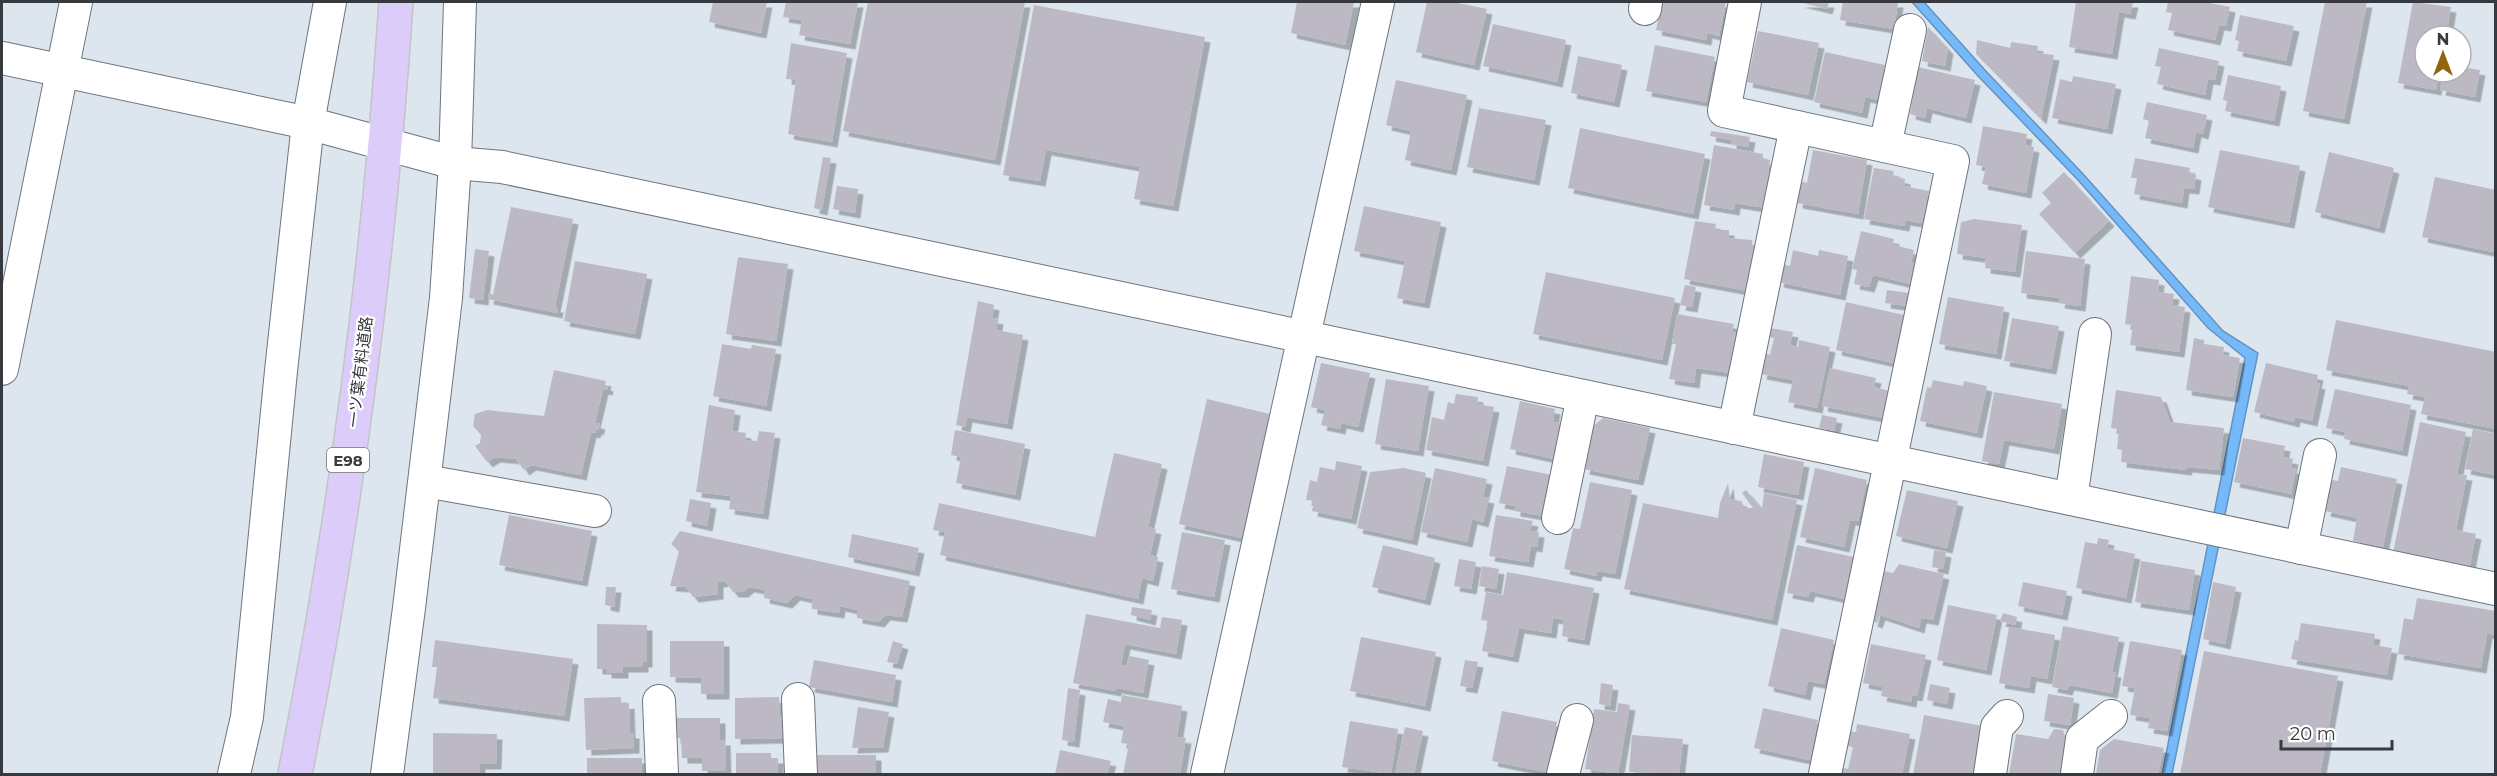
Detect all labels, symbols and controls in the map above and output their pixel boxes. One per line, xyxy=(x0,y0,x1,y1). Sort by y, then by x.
north arrow xyxy=(2413,24,2473,84)
text: N xyxy=(2437,30,2449,49)
street label: 一ツ葉有料道路 xyxy=(344,315,376,429)
road number: E98 xyxy=(327,448,369,472)
scale bar xyxy=(2281,713,2392,751)
text: 20 m xyxy=(2290,723,2336,745)

